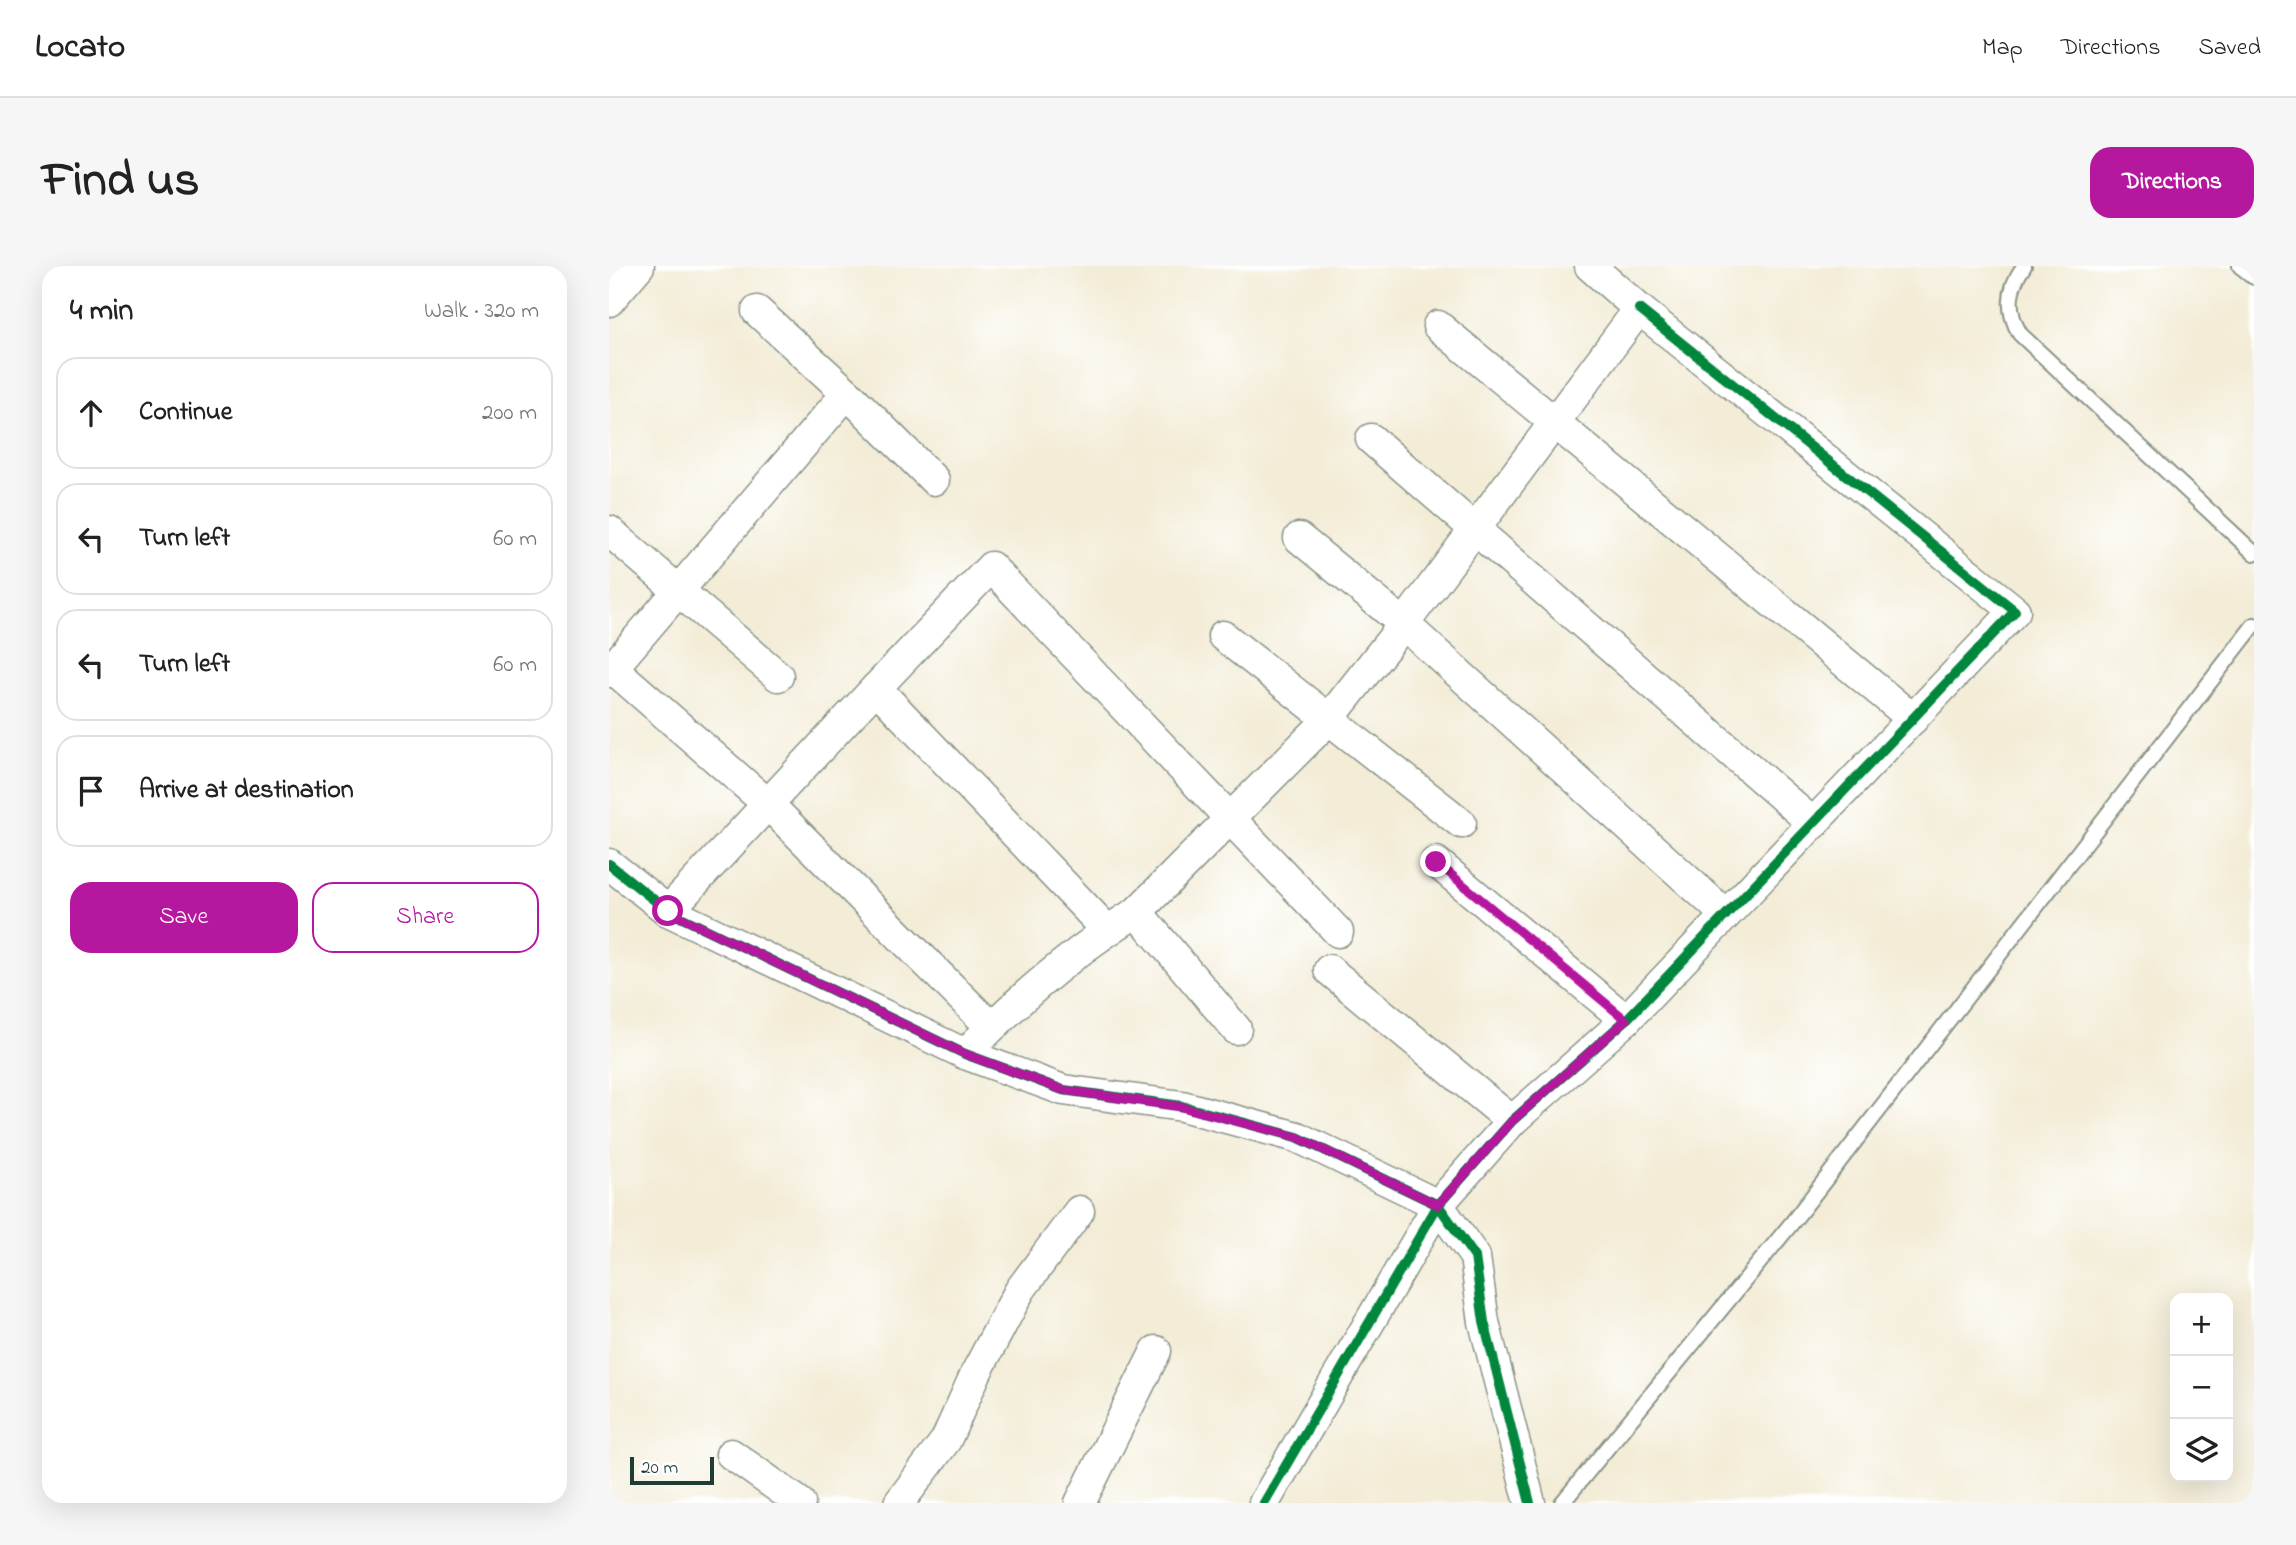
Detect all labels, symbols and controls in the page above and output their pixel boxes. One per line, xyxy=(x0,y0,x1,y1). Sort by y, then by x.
text: Locato xyxy=(35,24,125,72)
text: Map xyxy=(1982,31,2023,66)
text: Directions xyxy=(2061,31,2160,66)
text: Saved xyxy=(2198,31,2261,66)
text: Find us xyxy=(42,146,199,218)
button: Directions xyxy=(2090,147,2254,218)
text: 4 min xyxy=(70,290,133,334)
text: Walk · 320 m xyxy=(424,295,539,328)
icon: ahead xyxy=(72,394,110,432)
text: Continue xyxy=(139,394,232,432)
text: 200 m xyxy=(482,397,537,430)
icon: left xyxy=(72,520,110,558)
text: Turn left xyxy=(139,520,230,558)
text: 60 m xyxy=(493,523,537,556)
icon: left xyxy=(72,646,110,684)
text: Turn left xyxy=(139,646,230,684)
text: 60 m xyxy=(493,649,537,682)
icon: arrive xyxy=(72,772,110,810)
text: Arrive at destination xyxy=(139,772,354,810)
route end xyxy=(1420,846,1451,877)
button: Save xyxy=(70,882,298,953)
button: Share xyxy=(312,882,539,953)
route start xyxy=(652,895,683,926)
map controls xyxy=(2170,1293,2233,1482)
button: + xyxy=(2170,1293,2233,1356)
button: − xyxy=(2170,1356,2233,1419)
button: layers xyxy=(2170,1419,2233,1482)
scale bar xyxy=(630,1454,714,1486)
text: 20 m xyxy=(641,1455,678,1482)

